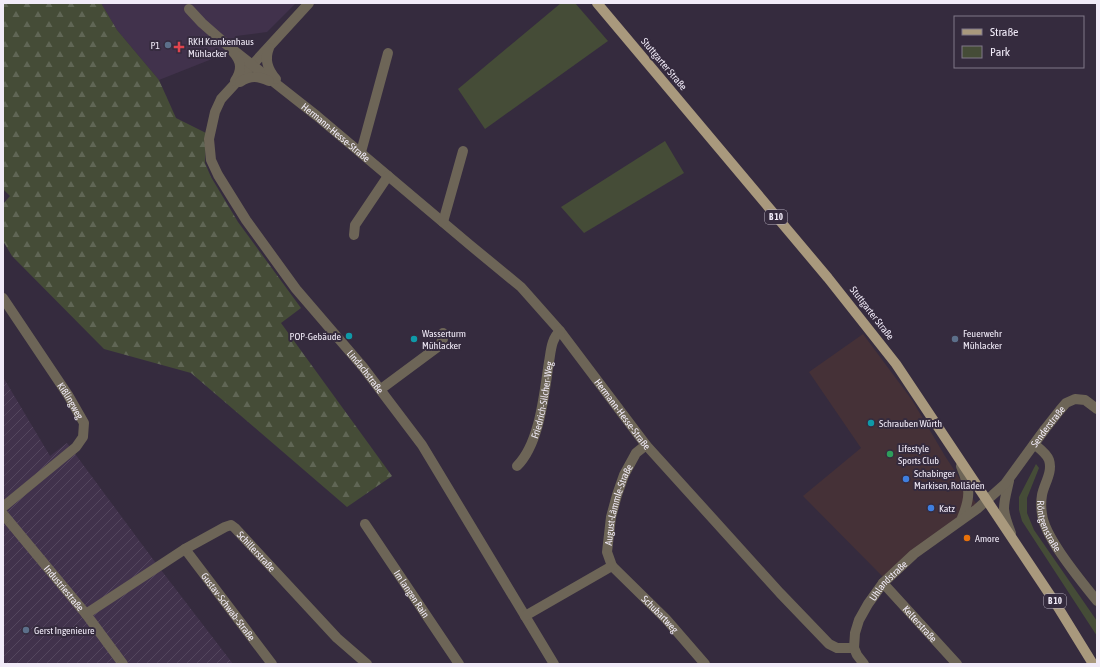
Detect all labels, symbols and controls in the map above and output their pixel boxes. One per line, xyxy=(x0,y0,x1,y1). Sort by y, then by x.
legend xyxy=(954,16,1084,68)
text: Straße xyxy=(990,25,1018,39)
place label: RKH Krankenhaus Mühlacker xyxy=(188,36,254,59)
street label: Stuttgarter Straße xyxy=(639,36,689,93)
place label: P1 xyxy=(150,40,160,51)
marker: P1 xyxy=(163,40,173,50)
marker: RKH Krankenhaus Mühlacker xyxy=(173,41,185,53)
text: Park xyxy=(990,45,1011,59)
street label: Hermann-Hesse-Straße xyxy=(300,101,373,164)
road number: B 10 xyxy=(765,210,787,224)
street label: Stuttgarter Straße xyxy=(848,284,897,342)
place label: Wasserturm Mühlacker xyxy=(422,328,466,351)
place label: Feuerwehr Mühlacker xyxy=(963,328,1003,351)
place label: POP-Gebäude xyxy=(290,331,341,342)
marker: POP-Gebäude xyxy=(344,331,354,341)
marker: Wasserturm Mühlacker xyxy=(409,334,419,344)
marker: Feuerwehr Mühlacker xyxy=(950,334,960,344)
street label: Lindachstraße xyxy=(345,348,386,396)
street label: Friedrich-Silcher-Weg xyxy=(529,360,555,440)
street label: Hermann-Hesse-Straße xyxy=(592,377,653,452)
street label: Kißlingweg xyxy=(56,380,86,421)
street label: Senderstraße xyxy=(1028,403,1067,449)
marker: Schrauben Würth xyxy=(866,418,876,428)
place label: Schrauben Würth xyxy=(879,418,942,429)
place label: Lifestyle Sports Club xyxy=(898,443,939,466)
marker: Lifestyle Sports Club xyxy=(885,449,895,459)
street label: August-Lämmle-Straße xyxy=(602,462,635,546)
place label: Schabinger Markisen, Rolläden xyxy=(914,468,985,491)
marker: Schabinger Markisen, Rolläden xyxy=(901,474,911,484)
street label: Röntgenstraße xyxy=(1036,500,1064,554)
marker: Katz xyxy=(926,503,936,513)
place label: Katz xyxy=(939,503,955,514)
street label: Schillerstraße xyxy=(235,529,278,574)
marker: Amore xyxy=(962,533,972,543)
place label: Amore xyxy=(975,533,1000,544)
street label: Uhlandstraße xyxy=(867,558,909,603)
street label: Industriestraße xyxy=(42,563,87,613)
street label: Im langen Rain xyxy=(392,568,432,620)
street label: Gustav-Schwab-Straße xyxy=(199,570,258,643)
street label: Schubartweg xyxy=(640,593,681,635)
road number: B 10 xyxy=(1044,594,1066,608)
street label: Kelterstraße xyxy=(901,603,940,644)
marker: Gerst Ingenieure xyxy=(21,625,31,635)
place label: Gerst Ingenieure xyxy=(34,625,95,636)

